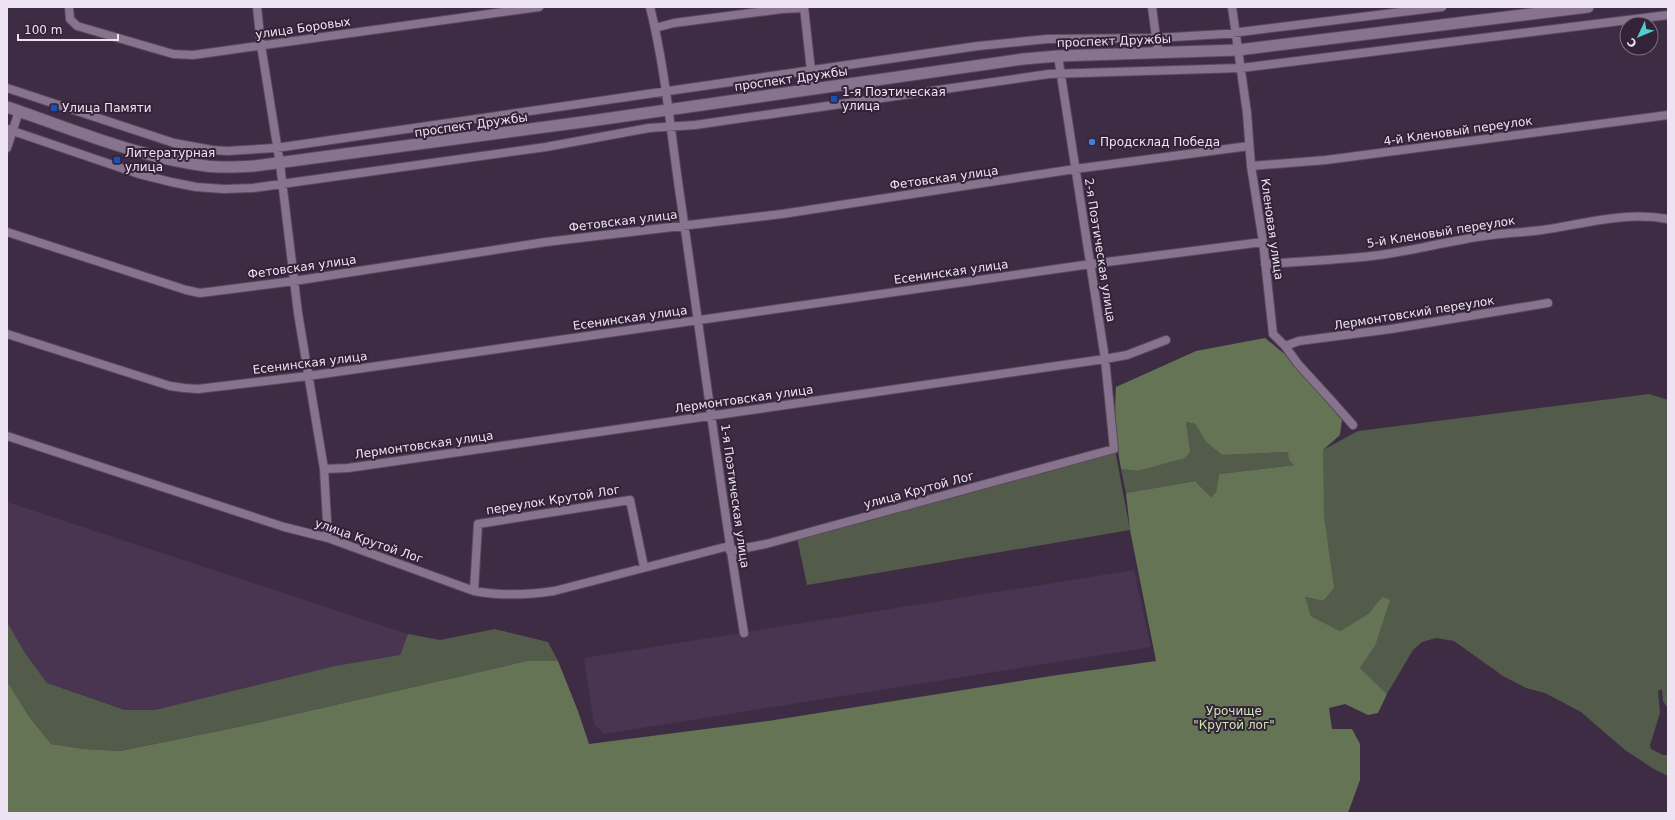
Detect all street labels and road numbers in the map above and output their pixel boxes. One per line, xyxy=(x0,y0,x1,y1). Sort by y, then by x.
street label: улица Боровых xyxy=(254,14,352,42)
street label: проспект Дружбы xyxy=(1057,32,1171,50)
street label: проспект Дружбы xyxy=(733,64,849,94)
street label: проспект Дружбы xyxy=(413,110,529,140)
street label: 4-й Кленовый переулок xyxy=(1383,114,1533,148)
street label: Фетовская улица xyxy=(889,163,999,193)
street label: 2-я Поэтическая улица xyxy=(1082,177,1118,323)
street label: Кленовая улица xyxy=(1258,177,1286,281)
street label: Фетовская улица xyxy=(568,207,678,235)
street label: 5-й Кленовый переулок xyxy=(1366,213,1516,251)
street label: Фетовская улица xyxy=(247,252,357,282)
street label: Есенинская улица xyxy=(893,257,1009,287)
street label: Лермонтовский переулок xyxy=(1333,293,1495,333)
street label: Есенинская улица xyxy=(572,303,688,333)
street label: Есенинская улица xyxy=(252,349,368,377)
street label: Лермонтовская улица xyxy=(674,382,814,416)
street label: 1-я Поэтическая улица xyxy=(718,423,752,569)
street label: Лермонтовская улица xyxy=(354,428,494,462)
street label: улица Крутой Лог xyxy=(862,469,976,511)
street label: переулок Крутой Лог xyxy=(485,483,621,517)
street label: улица Крутой Лог xyxy=(313,516,425,566)

